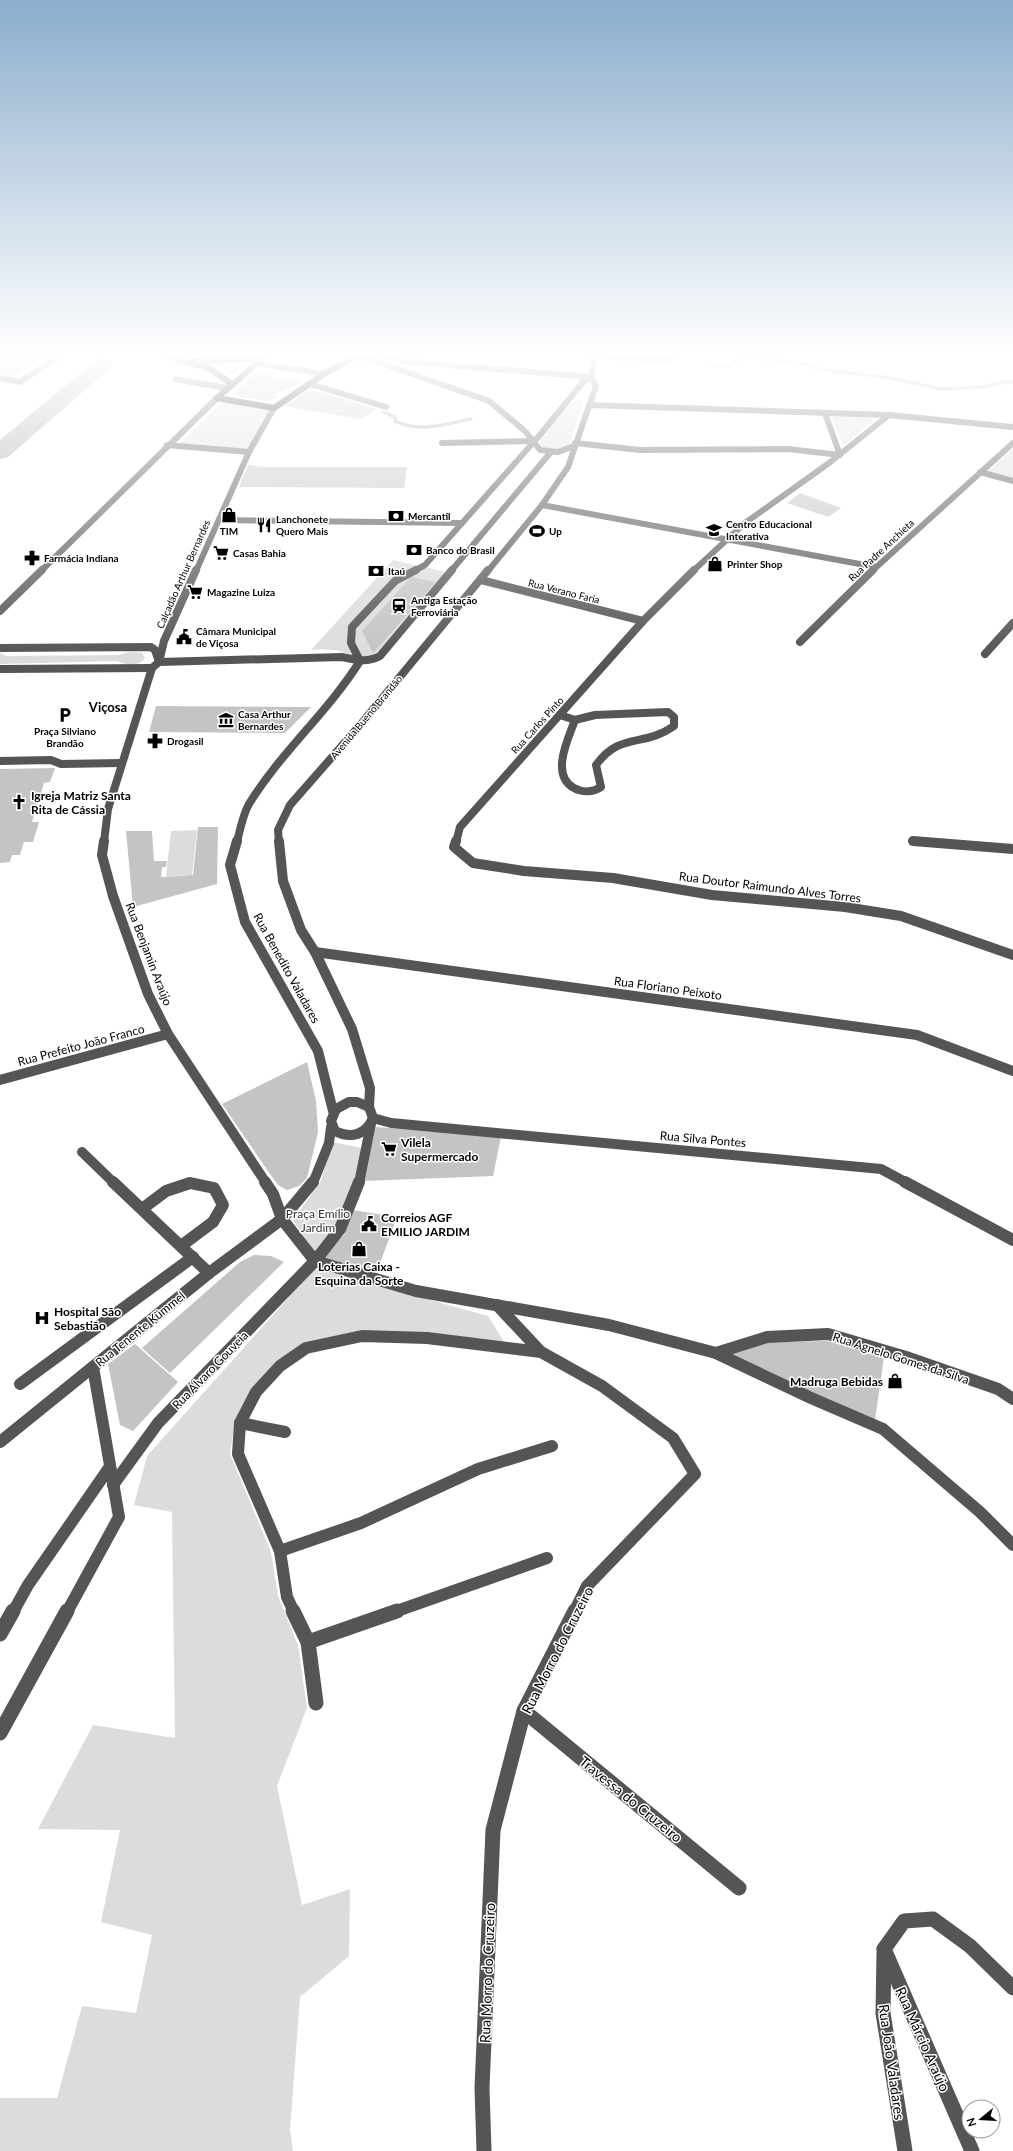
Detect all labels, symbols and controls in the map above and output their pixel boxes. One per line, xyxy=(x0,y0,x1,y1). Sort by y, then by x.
shop icon: TIM xyxy=(220,506,238,524)
bank icon: Mercantil xyxy=(387,507,405,525)
place label: Mercantil xyxy=(408,510,451,522)
place label: Lanchonete Quero Mais xyxy=(276,513,329,537)
restaurant icon: Lanchonete Quero Mais xyxy=(255,516,273,534)
street label: Rua Padre Anchieta xyxy=(846,516,916,584)
street label: Calçadão Arthur Bernardes xyxy=(154,518,212,630)
place label: Centro Educacional Interativa xyxy=(726,518,812,542)
school or university icon: Centro Educacional Interativa xyxy=(705,521,723,539)
sports icon: Up xyxy=(528,522,546,540)
place label: TIM xyxy=(220,525,238,537)
place label: Up xyxy=(549,525,562,537)
bank icon: Banco do Brasil xyxy=(405,541,423,559)
supermarket icon: Casas Bahia xyxy=(212,544,230,562)
place label: Banco do Brasil xyxy=(426,544,495,556)
place label: Casas Bahia xyxy=(233,547,286,559)
pharmacy icon: Farmácia Indiana xyxy=(23,549,41,567)
place label: Farmácia Indiana xyxy=(44,552,119,564)
shop icon: Printer Shop xyxy=(706,555,724,573)
place label: Printer Shop xyxy=(727,558,783,570)
bank icon: Itaú xyxy=(367,562,385,580)
place label: Itaú xyxy=(388,565,406,577)
street label: Rua Verano Faria xyxy=(527,576,601,606)
supermarket icon: Magazine Luiza xyxy=(186,583,204,601)
place label: Magazine Luiza xyxy=(207,586,275,598)
place label: Antiga Estação Ferroviária xyxy=(410,594,478,618)
station icon: Antiga Estação Ferroviária xyxy=(390,597,408,615)
place label: Câmara Municipal de Viçosa xyxy=(196,625,276,649)
public building icon: Câmara Municipal de Viçosa xyxy=(175,628,193,646)
street label: Avenida Bueno Brandão xyxy=(327,672,405,761)
street label: Rua Carlos Pinto xyxy=(508,694,566,756)
district label: Viçosa xyxy=(88,699,127,715)
parking icon: Praça Silviano Brandão xyxy=(56,706,74,724)
place label: Casa Arthur Bernardes xyxy=(238,708,291,732)
museum icon: Casa Arthur Bernardes xyxy=(217,711,235,729)
place label: Praça Silviano Brandão xyxy=(34,725,96,749)
pharmacy icon: Drogasil xyxy=(146,732,164,750)
place label: Drogasil xyxy=(167,735,204,747)
place label: Igreja Matriz Santa Rita de Cássia xyxy=(31,788,131,817)
church icon: Igreja Matriz Santa Rita de Cássia xyxy=(10,793,28,811)
street label: Rua Doutor Raimundo Alves Torres xyxy=(678,868,862,906)
street label: Rua Benjamin Araújo xyxy=(122,900,176,1008)
street label: Rua Benedito Valadares xyxy=(250,910,324,1026)
street label: Rua Floriano Peixoto xyxy=(613,973,723,1003)
street label: Rua Prefeito João Franco xyxy=(16,1021,146,1069)
street label: Rua Silva Pontes xyxy=(659,1128,747,1150)
place label: Vilela Supermercado xyxy=(400,1135,478,1164)
supermarket icon: Vilela Supermercado xyxy=(380,1140,398,1158)
park label: Praça Emílio Jardim xyxy=(286,1206,350,1235)
place label: Correios AGF EMILIO JARDIM xyxy=(381,1210,470,1239)
public building icon: Correios AGF EMILIO JARDIM xyxy=(360,1215,378,1233)
shop icon: Loterias Caixa - Esquina da Sorte xyxy=(350,1240,368,1258)
place label: Loterias Caixa - Esquina da Sorte xyxy=(314,1259,404,1288)
street label: Rua Tenente Kümmel xyxy=(92,1288,188,1370)
place label: Hospital São Sebastião xyxy=(54,1304,121,1333)
hospital icon: Hospital São Sebastião xyxy=(33,1309,51,1327)
street label: Rua Álvaro Gouveia xyxy=(169,1328,251,1412)
street label: Rua Agnelo Gomes da Silva xyxy=(831,1329,971,1387)
shop icon: Madruga Bebidas xyxy=(886,1372,904,1390)
place label: Madruga Bebidas xyxy=(790,1374,883,1389)
street label: Rua Morro do Cruzeiro xyxy=(518,1584,596,1716)
street label: Travessa do Cruzeiro xyxy=(576,1752,686,1846)
street label: Rua Morro do Cruzeiro xyxy=(476,1903,498,2043)
street label: Rua Márcio Araújo xyxy=(892,1984,954,2094)
street label: Rua João Valadares xyxy=(875,2003,909,2121)
north arrow xyxy=(961,2099,1001,2139)
text: N xyxy=(964,2116,979,2128)

